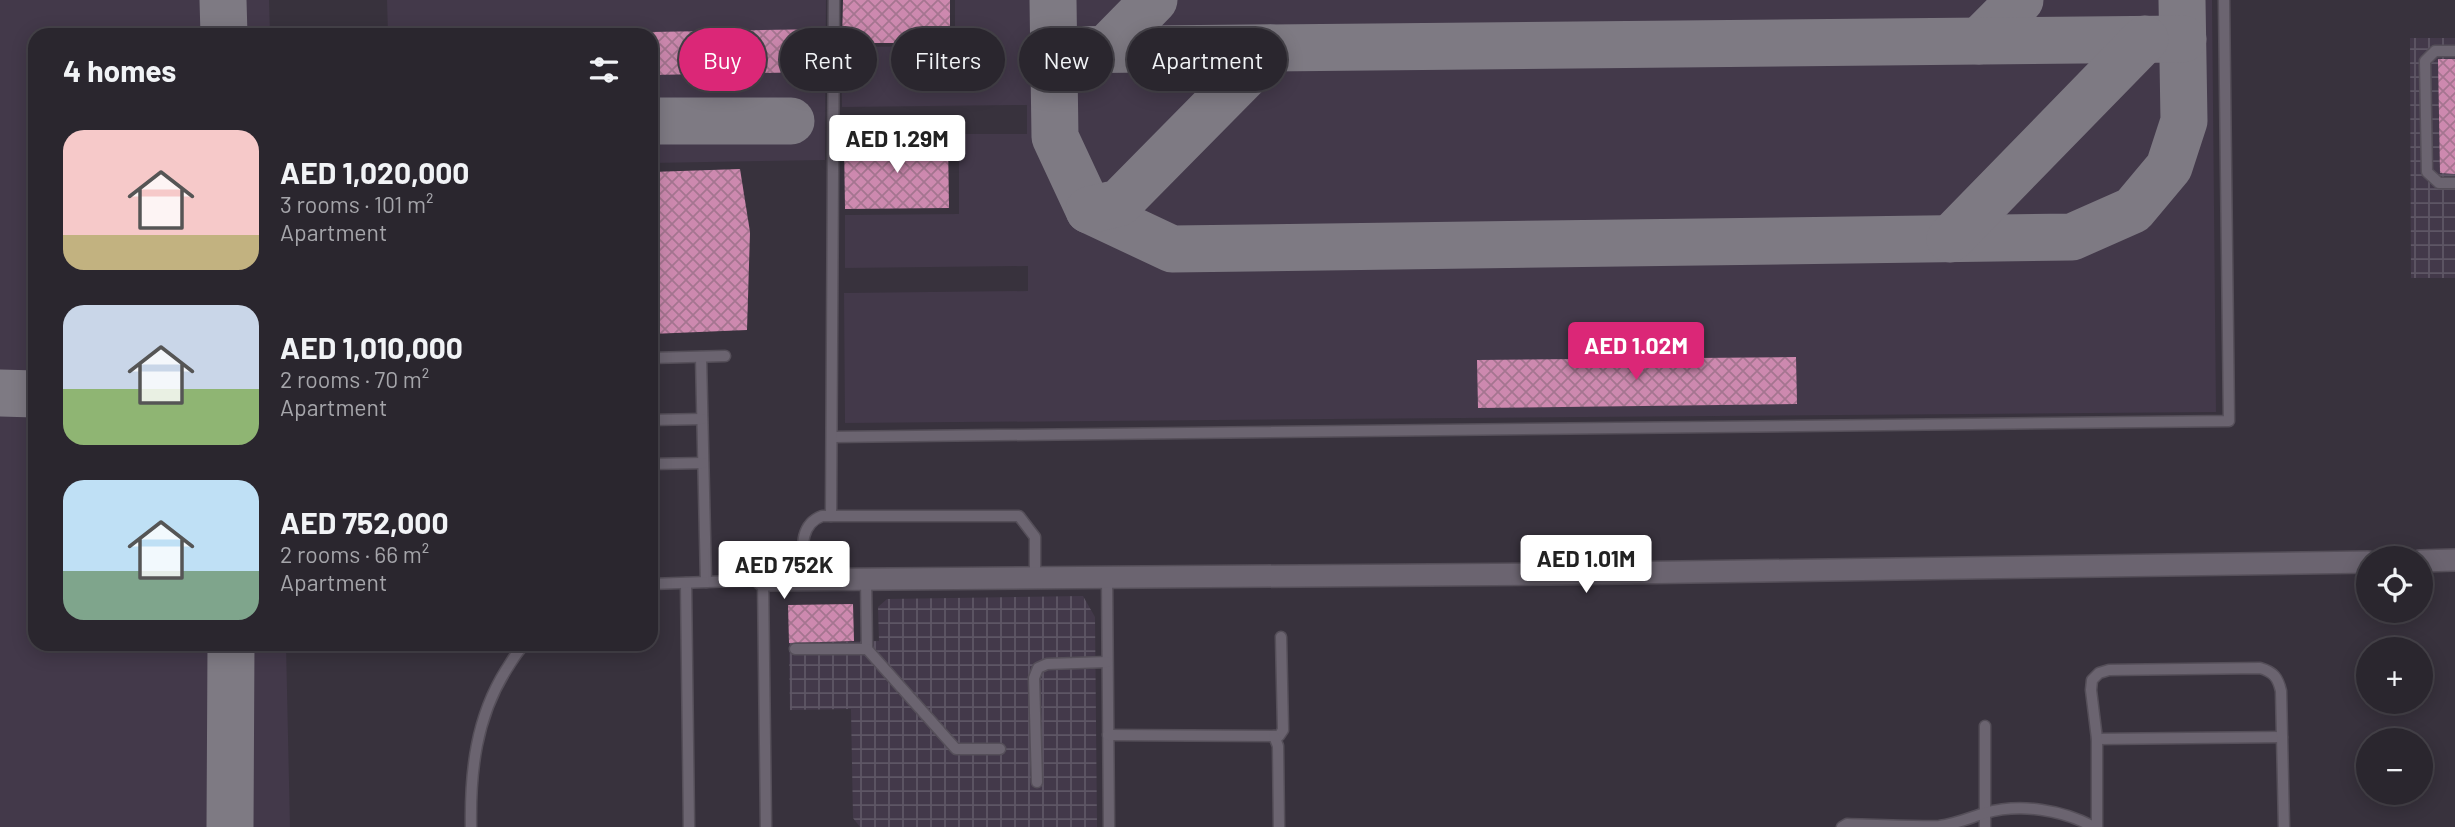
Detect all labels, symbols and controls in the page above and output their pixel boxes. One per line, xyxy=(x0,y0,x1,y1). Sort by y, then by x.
chip: Buy xyxy=(679,28,766,91)
chip: Rent xyxy=(780,28,877,91)
chip: Filters xyxy=(891,28,1005,91)
chip: New xyxy=(1019,28,1113,91)
chip: Apartment xyxy=(1127,28,1287,91)
icon: filters xyxy=(585,51,623,89)
text: 4 homes xyxy=(63,52,176,88)
pin: AED 1.29M xyxy=(817,116,977,175)
text: AED 1.29M xyxy=(845,124,949,152)
text: AED 1,020,000 xyxy=(280,154,469,190)
icon: home xyxy=(119,158,203,242)
text: 3 rooms · 101 m² xyxy=(280,190,433,218)
text: Apartment xyxy=(280,218,387,246)
pin: AED 1.02M xyxy=(1556,322,1716,382)
text: AED 1,010,000 xyxy=(280,329,463,365)
text: AED 1.02M xyxy=(1584,331,1688,359)
icon: home xyxy=(119,333,203,417)
text: 2 rooms · 70 m² xyxy=(280,365,429,393)
text: Apartment xyxy=(280,393,387,421)
text: AED 752,000 xyxy=(280,504,449,540)
icon: home xyxy=(119,508,203,592)
pin: AED 1.01M xyxy=(1506,536,1666,595)
text: 2 rooms · 66 m² xyxy=(280,540,429,568)
pin: AED 752K xyxy=(712,542,856,601)
text: AED 1.01M xyxy=(1537,544,1635,572)
map controls xyxy=(2356,546,2433,805)
button: locate xyxy=(2356,546,2433,623)
text: AED 752K xyxy=(735,550,833,578)
text: Apartment xyxy=(280,568,387,596)
button: + xyxy=(2356,637,2433,714)
button: − xyxy=(2356,728,2433,805)

